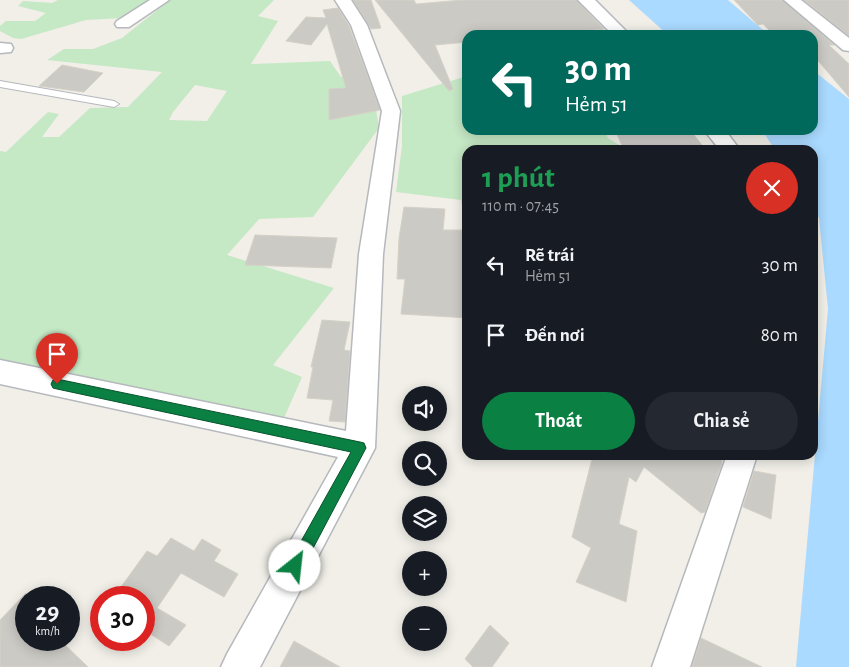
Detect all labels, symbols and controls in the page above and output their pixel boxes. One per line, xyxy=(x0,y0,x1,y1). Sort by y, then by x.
icon: left xyxy=(482,50,547,115)
text: 30 m xyxy=(565,52,632,87)
text: Hẻm 51 xyxy=(565,93,628,115)
button: close xyxy=(746,162,798,214)
text: 1 phút xyxy=(482,163,555,193)
text: 110 m · 07:45 xyxy=(482,198,559,214)
text: Rẽ trái xyxy=(525,246,574,265)
icon: left xyxy=(482,251,510,279)
text: 30 m xyxy=(762,256,798,275)
text: Hẻm 51 xyxy=(525,268,571,284)
icon: arrive xyxy=(482,321,510,349)
text: Đến nơi xyxy=(525,326,585,345)
text: 80 m xyxy=(761,326,798,345)
pin xyxy=(36,333,78,384)
icon: arrive xyxy=(43,340,71,368)
map controls xyxy=(402,386,447,651)
button: sound xyxy=(402,386,447,431)
button: Thoát xyxy=(482,392,635,450)
button: Chia sẻ xyxy=(645,392,798,450)
button: search xyxy=(402,441,447,486)
button: layers xyxy=(402,496,447,541)
position arrow xyxy=(268,539,320,591)
button: + xyxy=(402,551,447,596)
speed limit sign: 30 xyxy=(90,586,155,651)
text: 29 xyxy=(36,600,59,625)
button: − xyxy=(402,606,447,651)
text: km/h xyxy=(35,625,60,637)

